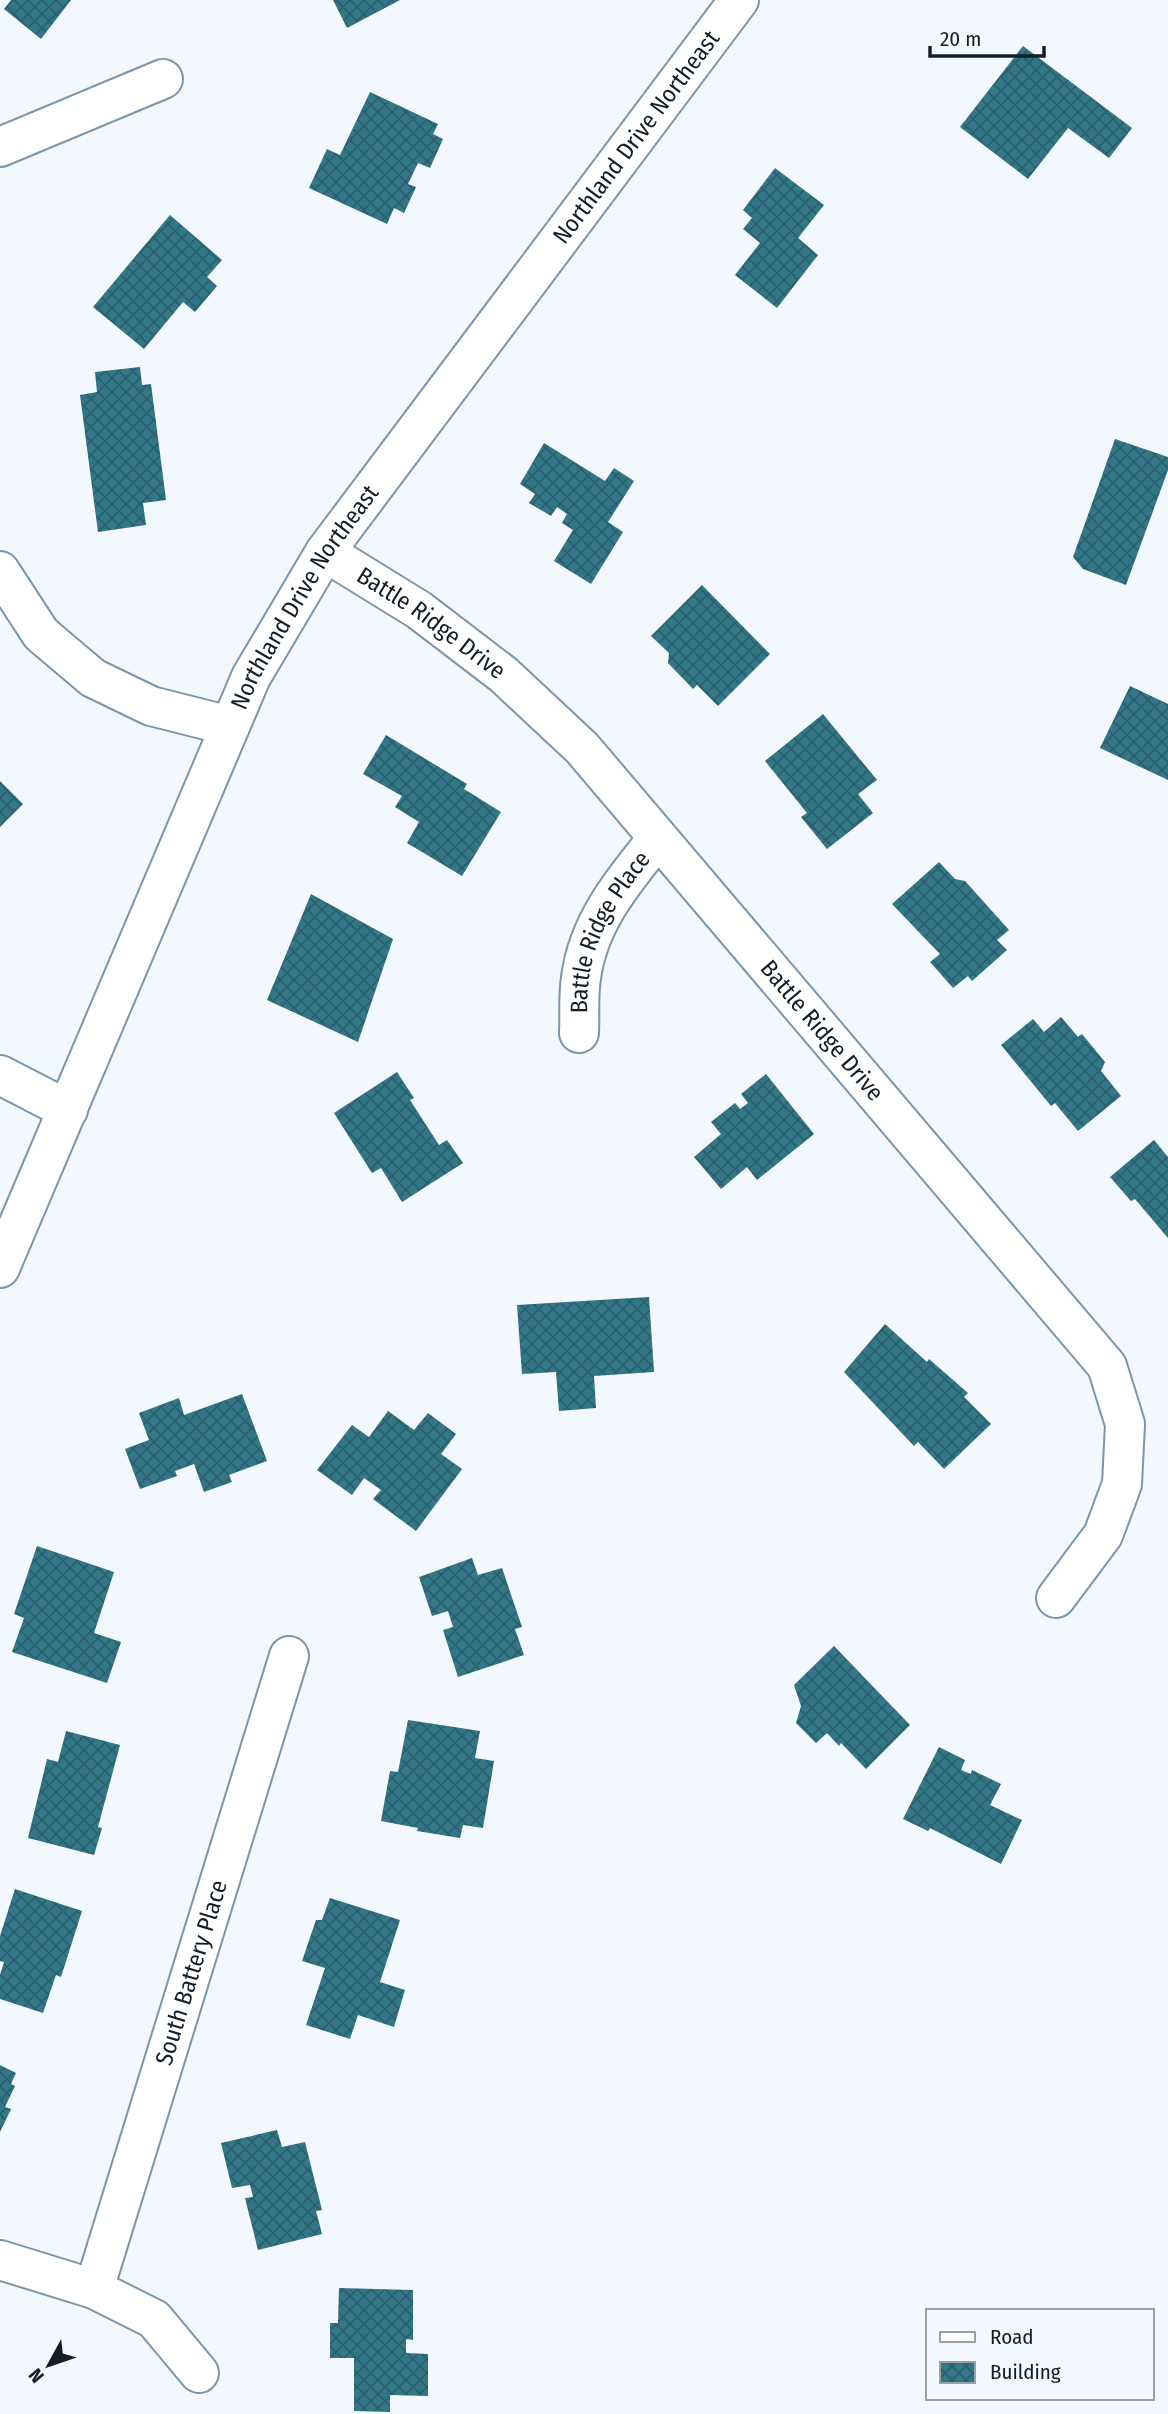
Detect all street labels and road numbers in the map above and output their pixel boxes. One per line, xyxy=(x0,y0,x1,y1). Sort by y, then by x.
street label: Northland Drive Northeast xyxy=(547,25,725,249)
street label: Northland Drive Northeast xyxy=(225,479,384,713)
street label: Battle Ridge Drive xyxy=(352,561,511,685)
street label: Battle Ridge Place xyxy=(565,845,656,1013)
street label: Battle Ridge Drive xyxy=(755,955,889,1106)
street label: South Battery Place xyxy=(150,1877,233,2069)

